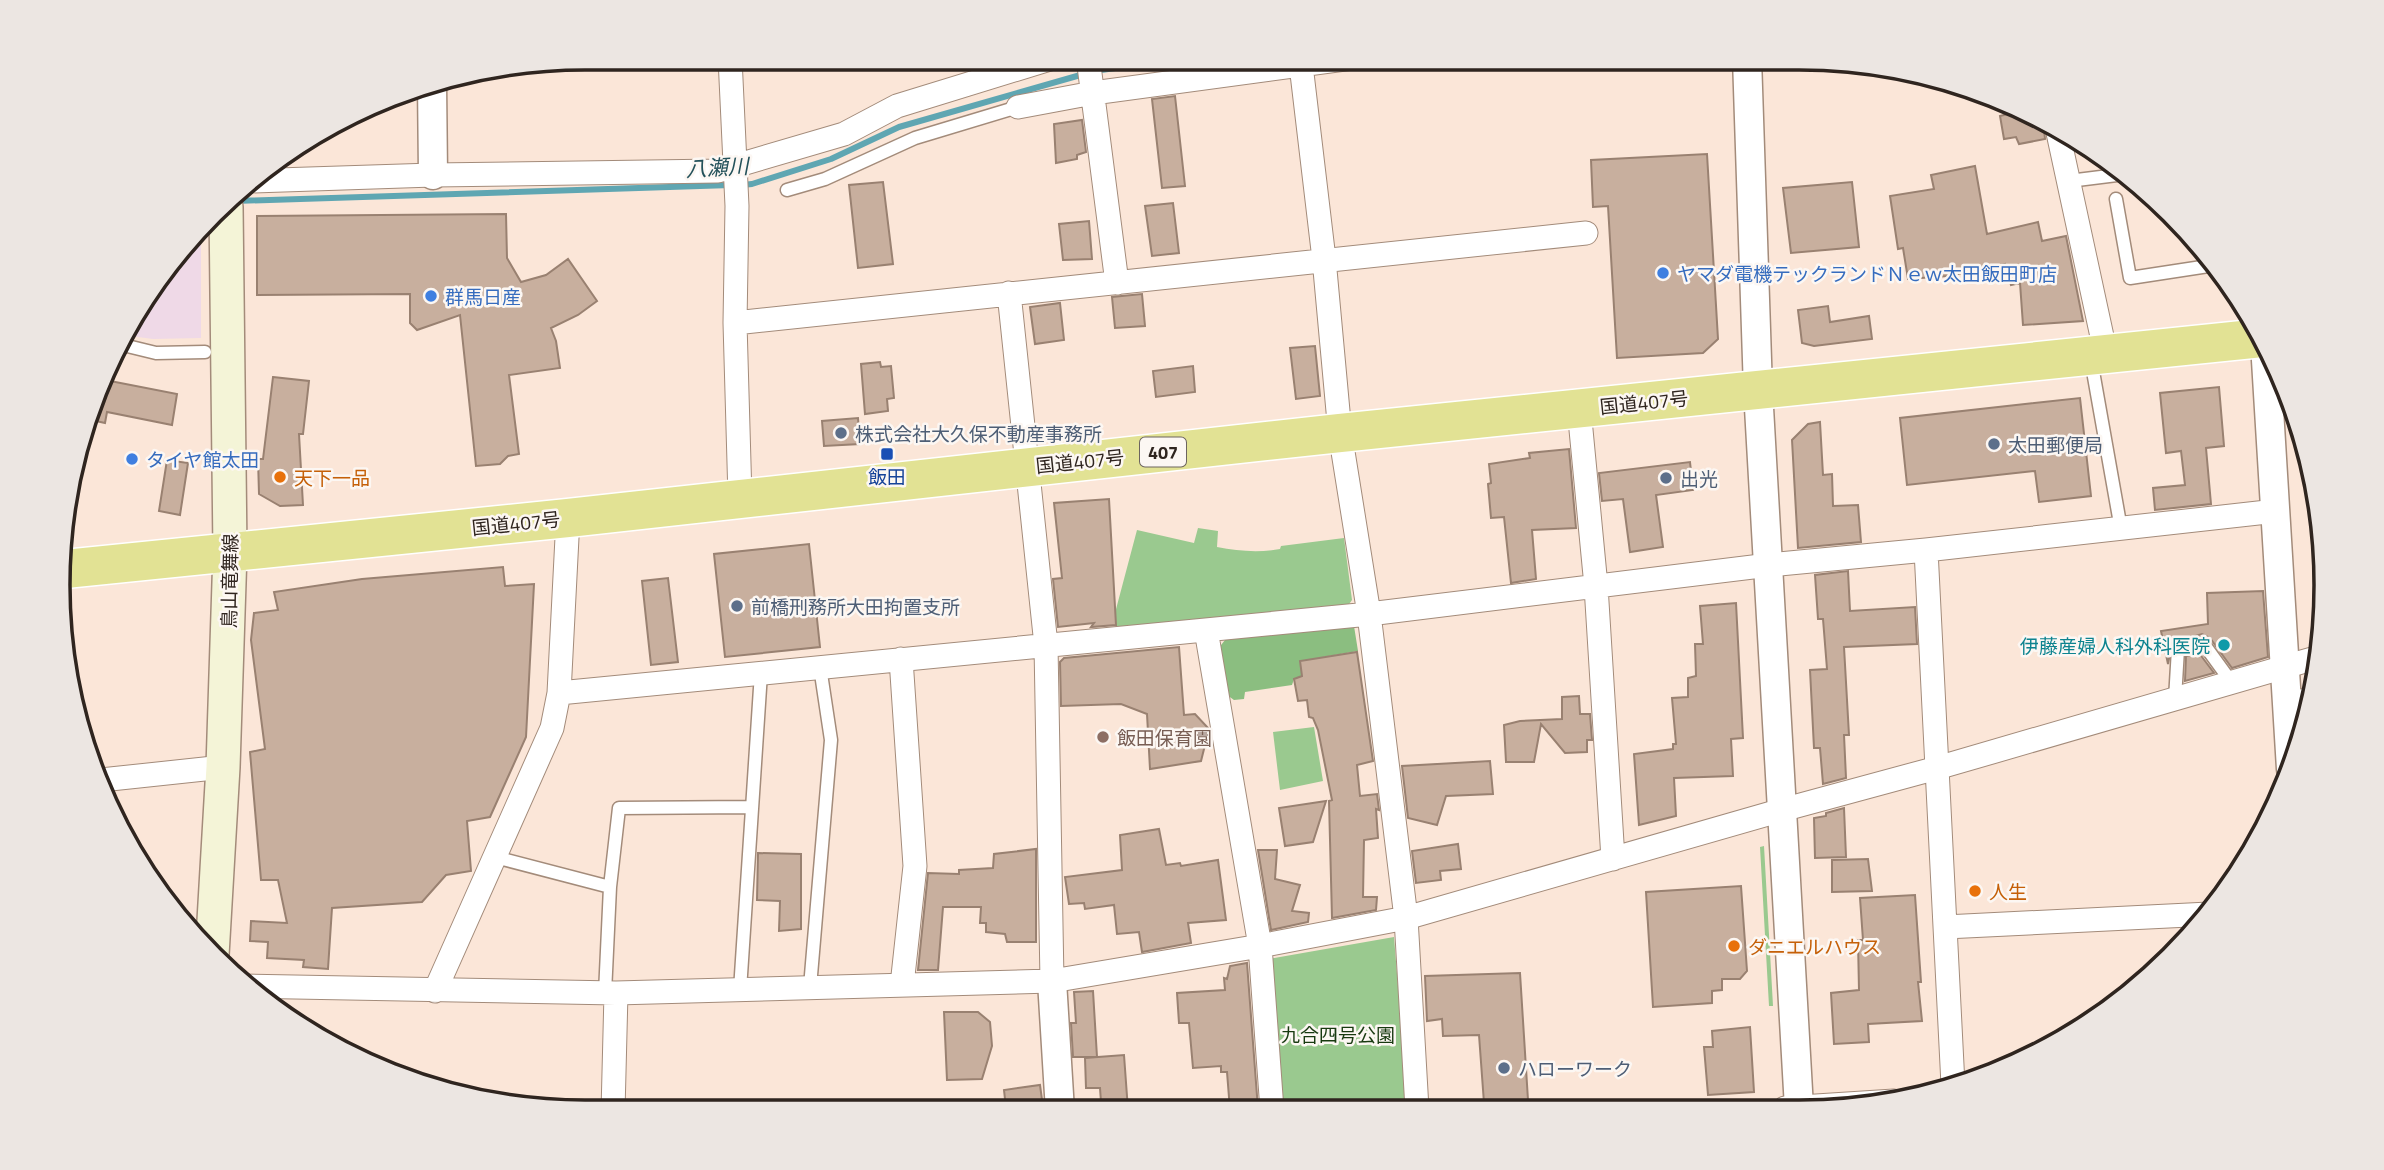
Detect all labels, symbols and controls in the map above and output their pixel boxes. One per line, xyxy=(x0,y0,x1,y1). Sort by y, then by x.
water label: 八瀬川 xyxy=(685,149,751,185)
place label: ヤマダ電機テックランドＮｅｗ太田飯田町店 xyxy=(1677,259,2057,288)
marker: ヤマダ電機テックランドＮｅｗ太田飯田町店 xyxy=(1655,265,1671,281)
place label: 群馬日産 xyxy=(445,282,521,311)
marker: 群馬日産 xyxy=(423,288,439,304)
street label: 国道407号 xyxy=(1598,383,1690,421)
place label: 株式会社大久保不動産事務所 xyxy=(855,419,1102,448)
marker: 株式会社大久保不動産事務所 xyxy=(833,425,849,441)
place label: 太田郵便局 xyxy=(2008,430,2103,459)
marker: 太田郵便局 xyxy=(1986,436,2002,452)
road number: 407 xyxy=(1140,438,1186,466)
street label: 国道407号 xyxy=(1034,442,1126,480)
place label: タイヤ館太田 xyxy=(146,445,259,474)
marker: 飯田 xyxy=(879,446,895,462)
marker: タイヤ館太田 xyxy=(124,451,140,467)
place label: 飯田 xyxy=(868,462,906,491)
place label: 天下一品 xyxy=(294,463,370,492)
place label: 出光 xyxy=(1680,464,1718,493)
marker: 天下一品 xyxy=(272,469,288,485)
marker: 出光 xyxy=(1658,470,1674,486)
street label: 国道407号 xyxy=(470,504,562,542)
street label: 鳥山竜舞線 xyxy=(214,533,244,629)
place label: 前橋刑務所大田拘置支所 xyxy=(751,592,960,621)
marker: 前橋刑務所大田拘置支所 xyxy=(729,598,745,614)
place label: 伊藤産婦人科外科医院 xyxy=(2020,631,2210,660)
marker: 伊藤産婦人科外科医院 xyxy=(2216,637,2232,653)
place label: 飯田保育園 xyxy=(1117,723,1212,752)
marker: 飯田保育園 xyxy=(1095,729,1111,745)
place label: 人生 xyxy=(1989,877,2027,906)
marker: 人生 xyxy=(1967,883,1983,899)
place label: ダニエルハウス xyxy=(1748,932,1881,961)
marker: ダニエルハウス xyxy=(1726,938,1742,954)
park label: 九合四号公園 xyxy=(1281,1020,1395,1049)
place label: ハローワーク xyxy=(1518,1054,1632,1083)
marker: ハローワーク xyxy=(1496,1060,1512,1076)

